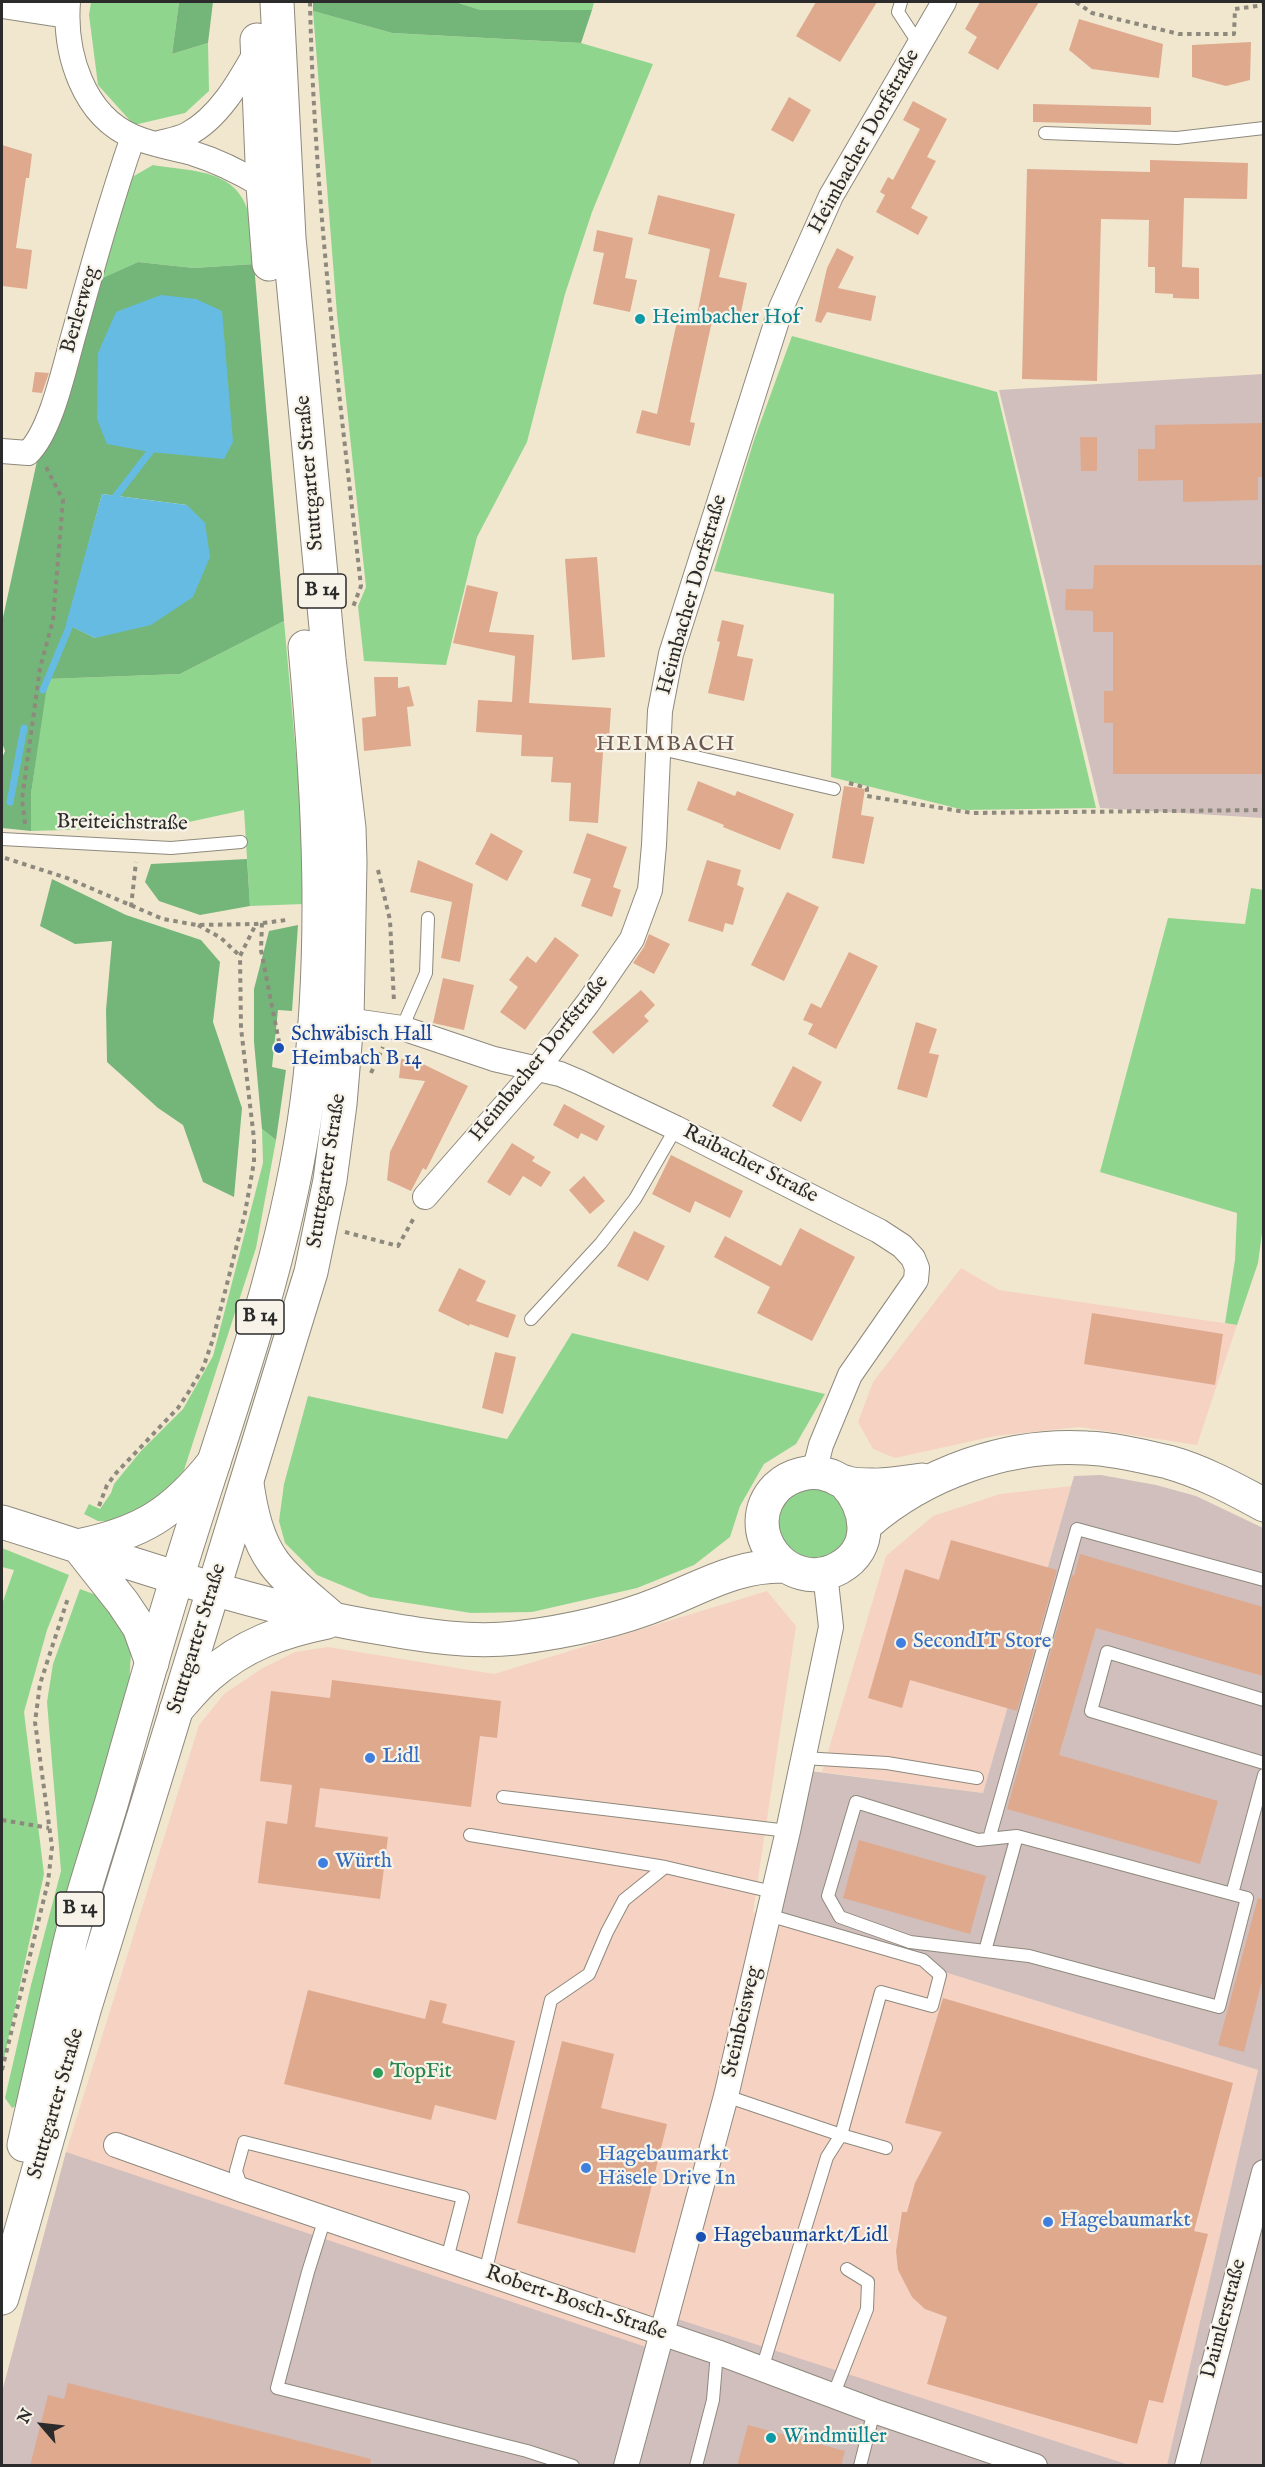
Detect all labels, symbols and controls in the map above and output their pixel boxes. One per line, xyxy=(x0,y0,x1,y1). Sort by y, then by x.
street label: Heimbacher Dorfstraße xyxy=(804,45,926,239)
street label: Berlerweg xyxy=(57,264,105,356)
place label: Heimbacher Hof xyxy=(652,306,800,332)
marker: Heimbacher Hof xyxy=(633,312,647,326)
street label: Stuttgarter Straße xyxy=(292,394,330,552)
street label: Heimbacher Dorfstraße xyxy=(652,492,734,698)
road number: B 14 xyxy=(298,574,346,608)
district label: HEIMBACH xyxy=(596,732,736,758)
street label: Breiteichstraße xyxy=(56,810,188,838)
street label: Heimbacher Dorfstraße xyxy=(465,971,615,1147)
place label: Schwäbisch Hall Heimbach B 14 xyxy=(291,1023,432,1073)
marker: Schwäbisch Hall Heimbach B 14 xyxy=(272,1041,286,1055)
street label: Stuttgarter Straße xyxy=(303,1092,353,1250)
street label: Raibacher Straße xyxy=(678,1120,822,1210)
road number: B 14 xyxy=(236,1300,284,1334)
street label: Stuttgarter Straße xyxy=(163,1561,233,1717)
place label: SecondIT Store xyxy=(913,1630,1051,1656)
marker: SecondIT Store xyxy=(894,1636,908,1650)
place label: Lidl xyxy=(382,1745,419,1771)
marker: Lidl xyxy=(363,1751,377,1765)
place label: Würth xyxy=(335,1850,392,1876)
marker: Würth xyxy=(316,1856,330,1870)
road number: B 14 xyxy=(56,1892,104,1926)
street label: Steinbeisweg xyxy=(718,1964,768,2080)
street label: Stuttgarter Straße xyxy=(23,2026,91,2182)
place label: TopFit xyxy=(390,2060,452,2086)
marker: TopFit xyxy=(371,2066,385,2080)
place label: Hagebaumarkt Häsele Drive In xyxy=(598,2143,736,2193)
marker: Hagebaumarkt Häsele Drive In xyxy=(579,2161,593,2175)
place label: Hagebaumarkt xyxy=(1060,2209,1191,2235)
marker: Hagebaumarkt xyxy=(1041,2215,1055,2229)
place label: Hagebaumarkt/Lidl xyxy=(713,2224,888,2250)
marker: Hagebaumarkt/Lidl xyxy=(694,2230,708,2244)
street label: Daimlerstraße xyxy=(1197,2257,1253,2381)
street label: Robert-Bosch-Straße xyxy=(482,2261,670,2347)
north arrow xyxy=(12,2395,72,2455)
text: N xyxy=(14,2406,38,2427)
place label: Windmüller xyxy=(783,2425,887,2451)
marker: Windmüller xyxy=(764,2431,778,2445)

